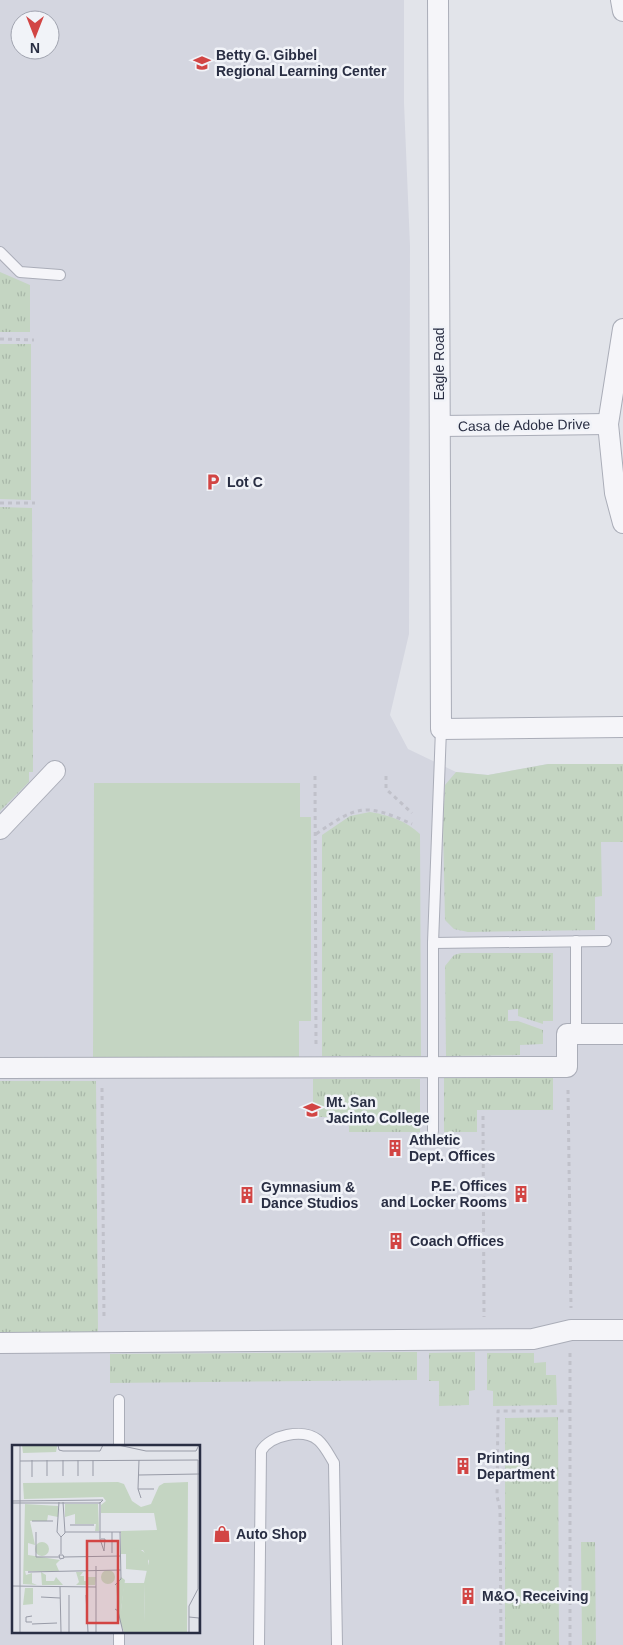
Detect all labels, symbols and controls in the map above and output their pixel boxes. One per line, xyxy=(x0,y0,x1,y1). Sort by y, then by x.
north arrow xyxy=(10,10,60,60)
text: N xyxy=(30,40,40,56)
place label: Betty G. Gibbel Regional Learning Center xyxy=(216,47,387,79)
school or university icon: Betty G. Gibbel Regional Learning Center xyxy=(192,53,212,73)
street label: Eagle Road xyxy=(431,327,447,401)
street label: Casa de Adobe Drive xyxy=(458,416,590,434)
parking icon: Lot C xyxy=(203,472,223,492)
place label: Lot C xyxy=(227,474,263,490)
place label: Mt. San Jacinto College xyxy=(326,1094,430,1126)
school or university icon: Mt. San Jacinto College xyxy=(302,1100,322,1120)
place label: Athletic Dept. Offices xyxy=(409,1132,496,1164)
building icon: Athletic Dept. Offices xyxy=(385,1138,405,1158)
place label: P.E. Offices and Locker Rooms xyxy=(381,1178,507,1210)
place label: Gymnasium & Dance Studios xyxy=(261,1179,358,1211)
building icon: P.E. Offices and Locker Rooms xyxy=(511,1184,531,1204)
building icon: Gymnasium & Dance Studios xyxy=(237,1185,257,1205)
building icon: Coach Offices xyxy=(386,1231,406,1251)
place label: Coach Offices xyxy=(410,1233,504,1249)
inset map xyxy=(12,1445,200,1632)
place label: Printing Department xyxy=(477,1450,555,1482)
building icon: Printing Department xyxy=(453,1456,473,1476)
shop icon: Auto Shop xyxy=(212,1524,232,1544)
place label: Auto Shop xyxy=(236,1526,307,1542)
building icon: M&O, Receiving xyxy=(458,1586,478,1606)
place label: M&O, Receiving xyxy=(482,1588,589,1604)

